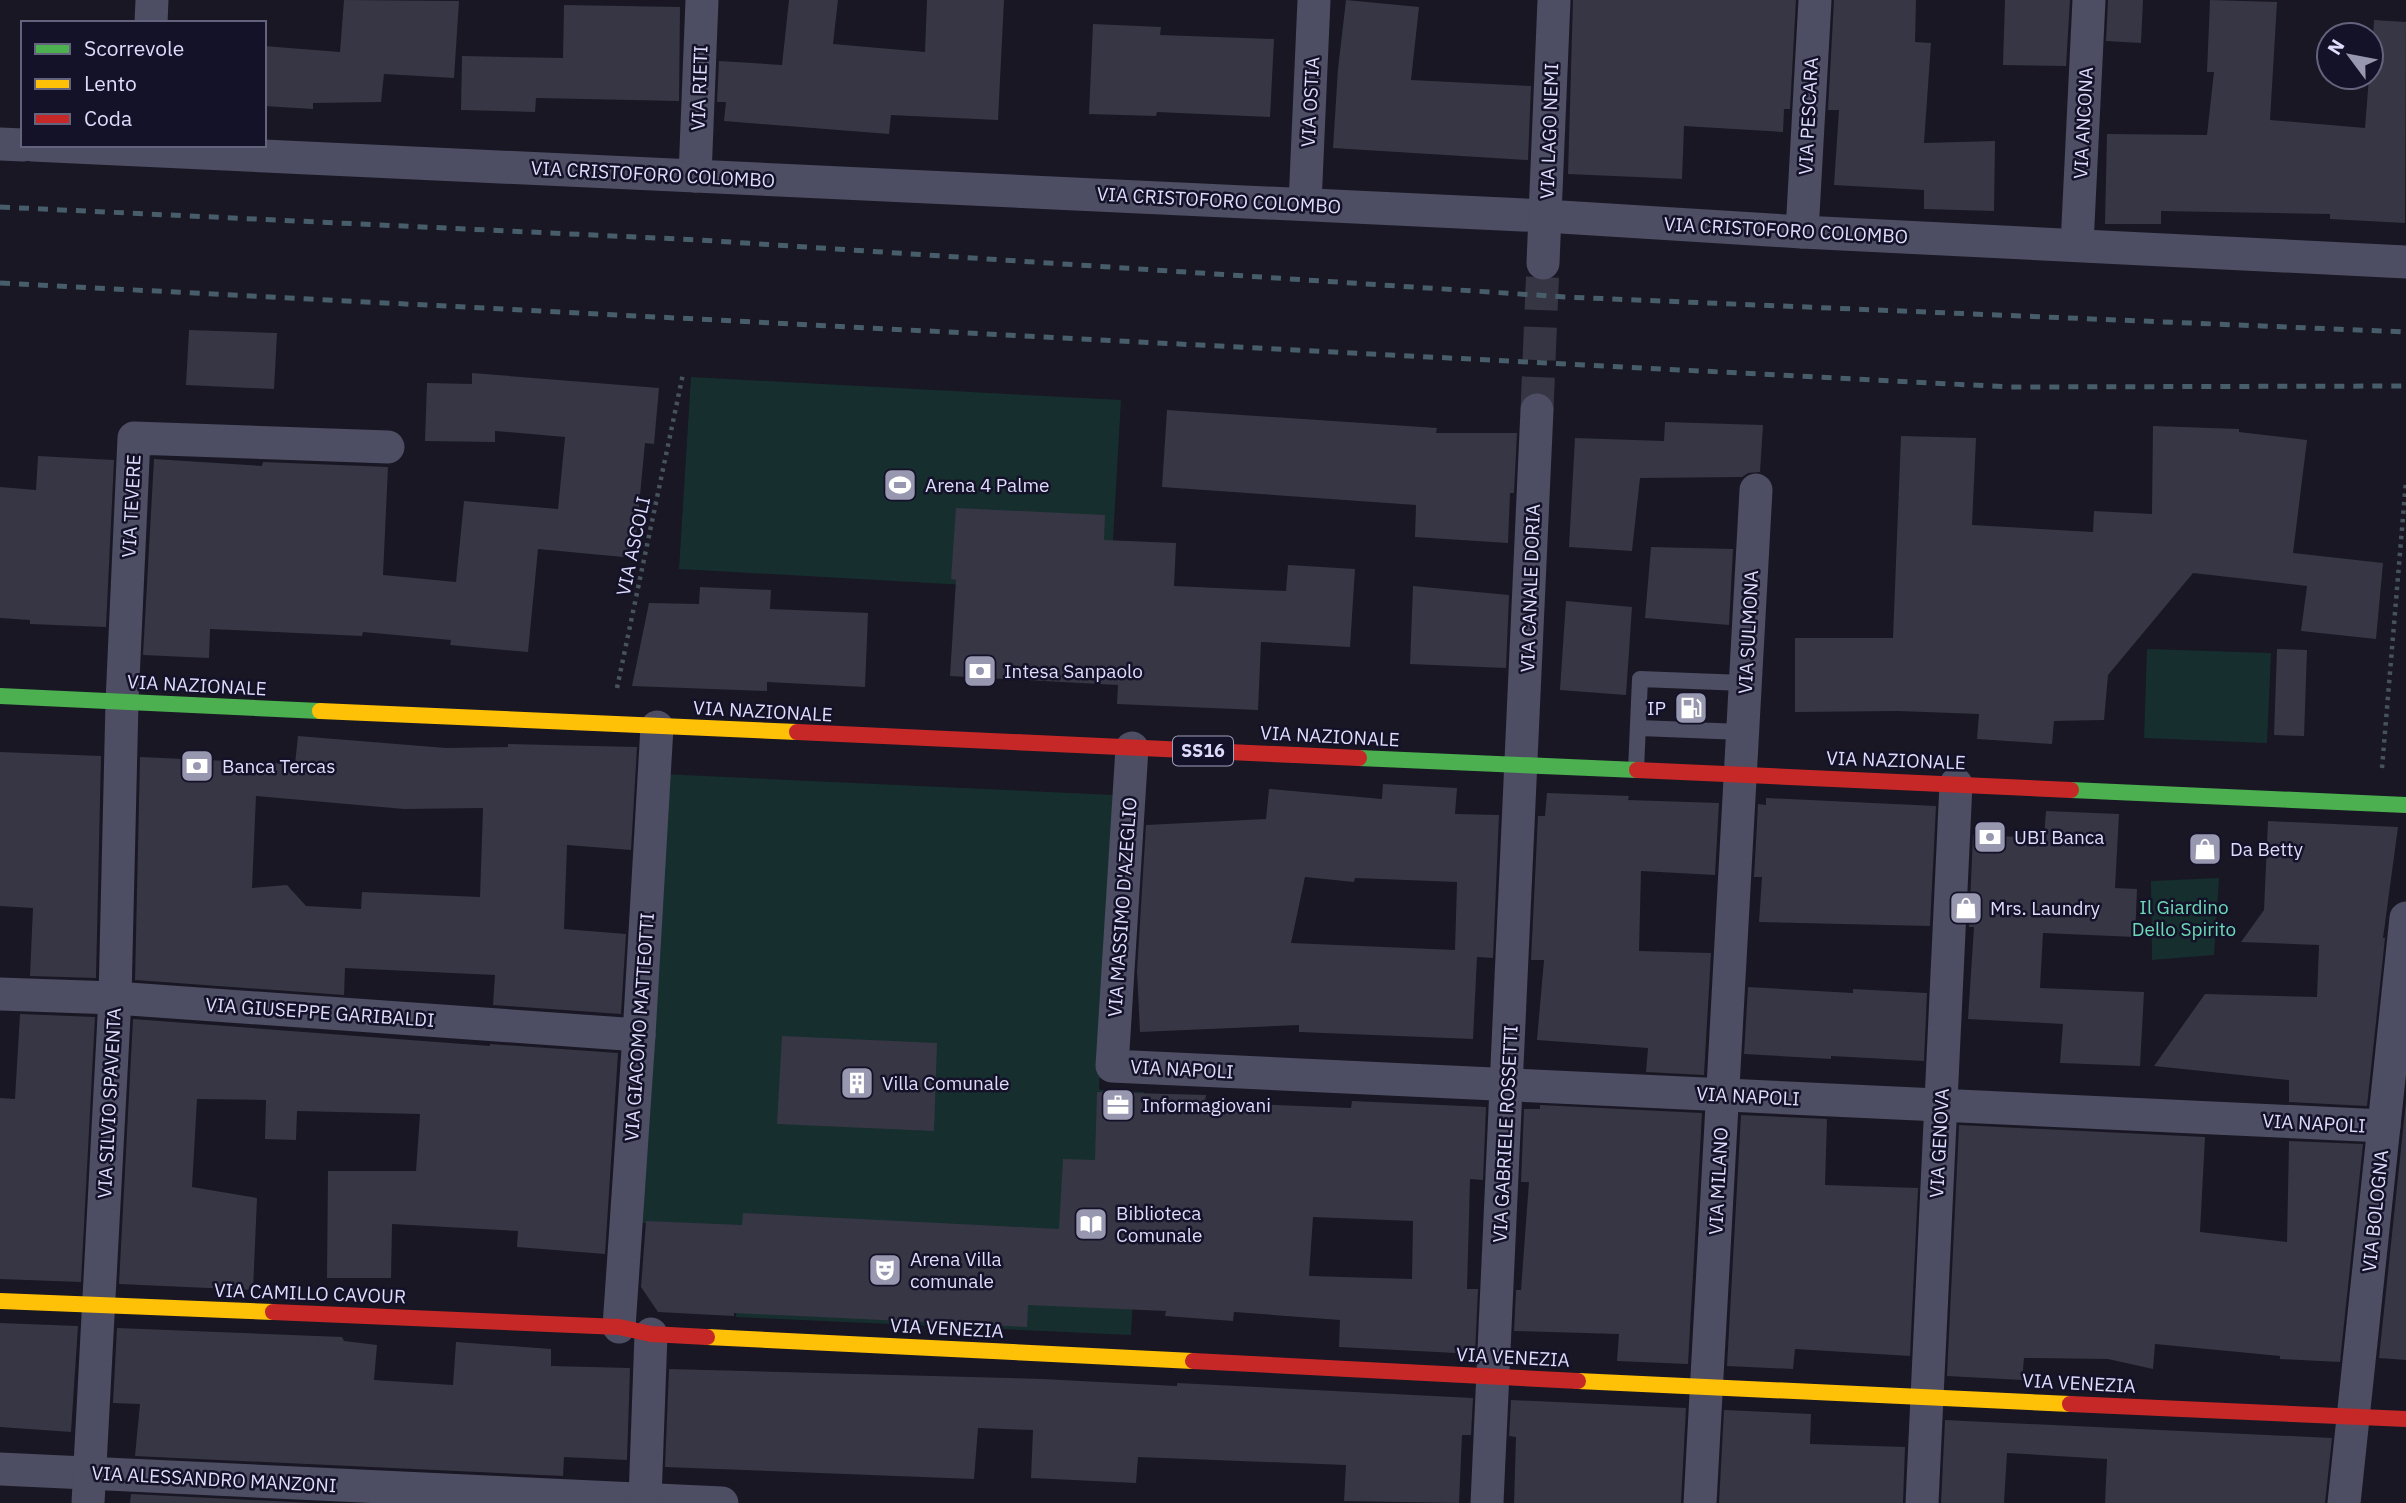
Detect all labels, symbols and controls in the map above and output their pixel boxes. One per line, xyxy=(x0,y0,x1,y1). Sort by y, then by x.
legend xyxy=(21,21,266,147)
north arrow xyxy=(2315,21,2385,91)
text: Scorrevole xyxy=(84,34,184,62)
text: N xyxy=(2322,35,2349,59)
street label: VIA RIETI xyxy=(686,45,712,131)
street label: VIA OSTIA xyxy=(1296,56,1324,148)
street label: VIA PESCARA xyxy=(1793,57,1823,175)
street label: VIA LAGO NEMI xyxy=(1535,62,1563,200)
street label: VIA ANCONA xyxy=(2068,66,2098,180)
text: Lento xyxy=(84,69,137,97)
text: Coda xyxy=(84,104,132,132)
street label: VIA CRISTOFORO COLOMBO xyxy=(530,156,776,192)
street label: VIA CRISTOFORO COLOMBO xyxy=(1096,182,1342,218)
street label: VIA CRISTOFORO COLOMBO xyxy=(1663,212,1909,248)
street label: VIA TEVERE xyxy=(116,454,146,558)
sports icon: Arena 4 Palme xyxy=(881,466,919,504)
place label: Arena 4 Palme xyxy=(925,473,1049,497)
street label: VIA ASCOLI xyxy=(611,494,655,598)
street label: VIA CANALE DORIA xyxy=(1515,503,1545,673)
street label: VIA SULMONA xyxy=(1733,570,1763,694)
bank icon: Intesa Sanpaolo xyxy=(961,652,999,690)
place label: Intesa Sanpaolo xyxy=(1004,659,1143,683)
street label: VIA NAZIONALE xyxy=(127,669,267,701)
fuel station icon: IP xyxy=(1672,689,1710,727)
street label: VIA NAZIONALE xyxy=(693,695,833,727)
place label: IP xyxy=(1647,696,1666,720)
street label: VIA NAZIONALE xyxy=(1260,720,1400,752)
road number: SS16 xyxy=(1173,736,1233,766)
street label: VIA NAZIONALE xyxy=(1826,746,1966,774)
bank icon: Banca Tercas xyxy=(178,747,216,785)
place label: Banca Tercas xyxy=(222,754,335,778)
street label: VIA MASSIMO D'AZEGLIO xyxy=(1102,796,1142,1018)
bank icon: UBI Banca xyxy=(1971,818,2009,856)
place label: UBI Banca xyxy=(2014,825,2104,849)
shop icon: Da Betty xyxy=(2186,830,2224,868)
place label: Da Betty xyxy=(2230,837,2303,861)
shop icon: Mrs. Laundry xyxy=(1947,889,1985,927)
park label: Il Giardino Dello Spirito xyxy=(2132,895,2236,941)
place label: Mrs. Laundry xyxy=(1990,896,2101,920)
street label: VIA GIACOMO MATTEOTTI xyxy=(619,912,659,1142)
street label: VIA GIUSEPPE GARIBALDI xyxy=(205,992,435,1032)
street label: VIA SILVIO SPAVENTA xyxy=(92,1007,126,1199)
street label: VIA GABRIELE ROSSETTI xyxy=(1487,1025,1523,1243)
street label: VIA NAPOLI xyxy=(1130,1054,1234,1084)
building icon: Villa Comunale xyxy=(838,1064,876,1102)
place label: Villa Comunale xyxy=(882,1071,1010,1095)
street label: VIA NAPOLI xyxy=(1696,1081,1800,1111)
office icon: Informagiovani xyxy=(1099,1086,1137,1124)
street label: VIA GENOVA xyxy=(1924,1088,1954,1198)
place label: Informagiovani xyxy=(1142,1093,1271,1117)
street label: VIA NAPOLI xyxy=(2262,1108,2366,1138)
street label: VIA MILANO xyxy=(1703,1127,1733,1235)
street label: VIA BOLOGNA xyxy=(2357,1149,2393,1273)
place label: Biblioteca Comunale xyxy=(1116,1201,1202,1247)
library icon: Biblioteca Comunale xyxy=(1072,1205,1110,1243)
place label: Arena Villa comunale xyxy=(910,1247,1002,1293)
theatre icon: Arena Villa comunale xyxy=(866,1251,904,1289)
street label: VIA CAMILLO CAVOUR xyxy=(213,1278,407,1308)
street label: VIA VENEZIA xyxy=(890,1313,1004,1343)
street label: VIA VENEZIA xyxy=(1456,1342,1570,1372)
street label: VIA VENEZIA xyxy=(2022,1368,2136,1398)
street label: VIA ALESSANDRO MANZONI xyxy=(91,1461,337,1497)

